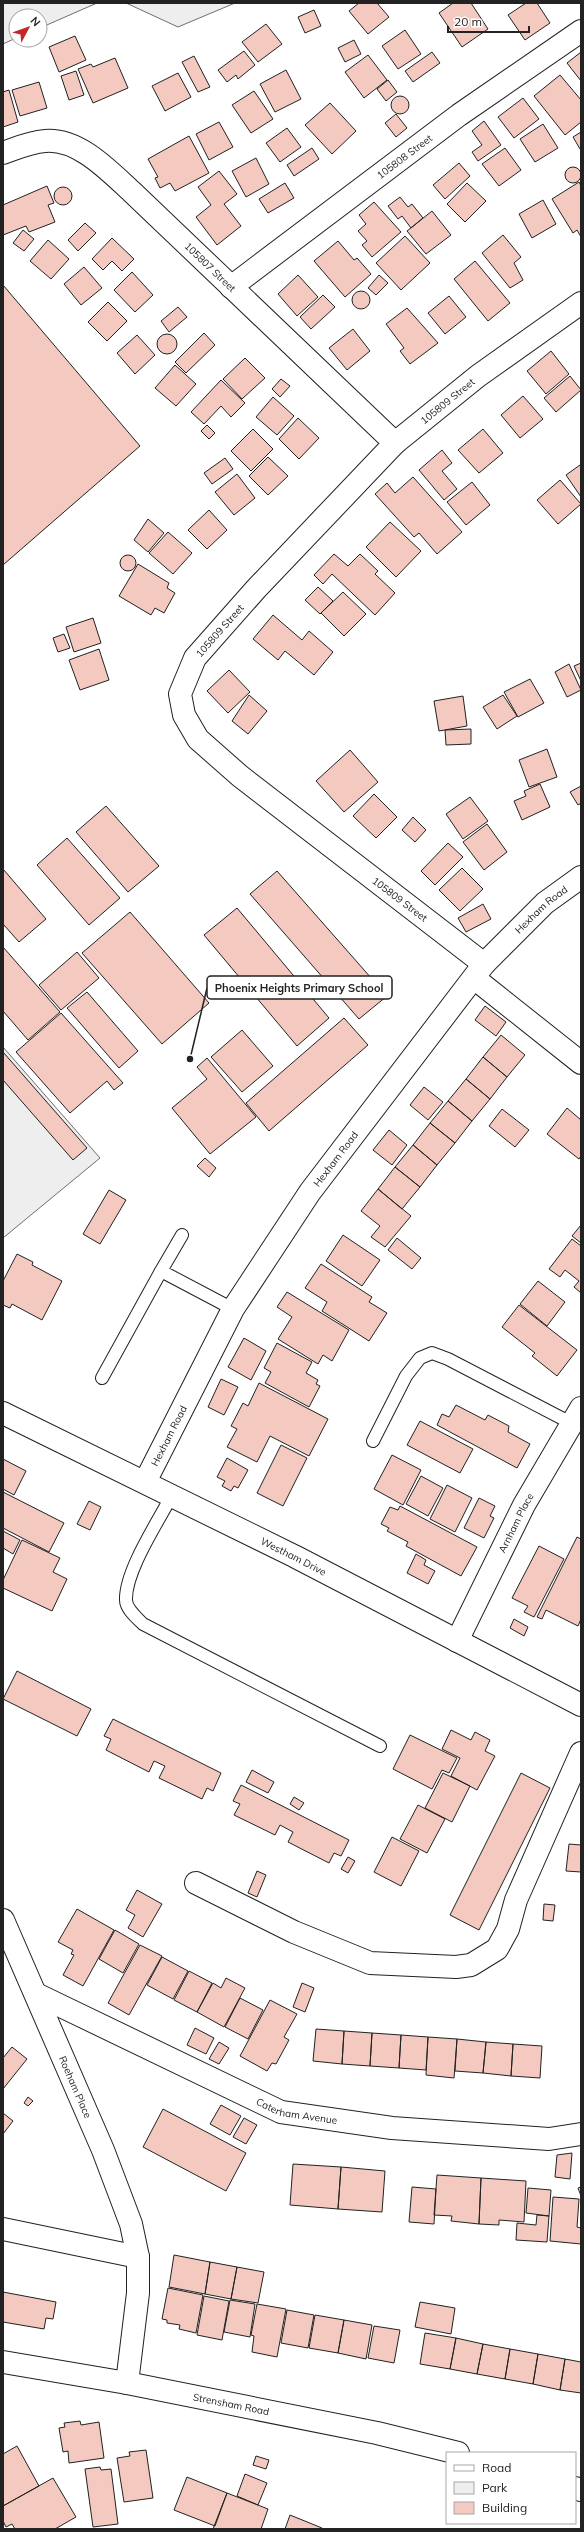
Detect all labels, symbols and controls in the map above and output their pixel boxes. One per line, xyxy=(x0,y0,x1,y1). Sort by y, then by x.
north arrow xyxy=(8,8,48,48)
scale bar xyxy=(448,8,529,34)
text: N xyxy=(28,14,44,29)
text: 20 m xyxy=(454,14,482,29)
street label: 105808 Street xyxy=(374,131,435,182)
street label: 105807 Street xyxy=(182,240,239,295)
street label: 105809 Street xyxy=(418,375,478,427)
street label: 105809 Street xyxy=(193,601,247,660)
street label: 105809 Street xyxy=(369,874,430,925)
street label: Hexham Road xyxy=(512,883,570,936)
callout: Phoenix Heights Primary School xyxy=(207,976,392,999)
text: Phoenix Heights Primary School xyxy=(215,981,383,995)
street label: Hexham Road xyxy=(311,1129,361,1189)
street label: Hexham Road xyxy=(148,1403,190,1468)
street label: Arnham Place xyxy=(496,1491,537,1555)
street label: Westham Drive xyxy=(258,1535,328,1579)
street label: Roeham Place xyxy=(56,2054,94,2120)
street label: Caterham Avenue xyxy=(254,2095,338,2127)
street label: Strensham Road xyxy=(192,2390,270,2418)
legend xyxy=(446,2452,576,2524)
text: Road xyxy=(482,2460,511,2475)
text: Park xyxy=(482,2480,508,2495)
text: Building xyxy=(482,2500,527,2515)

